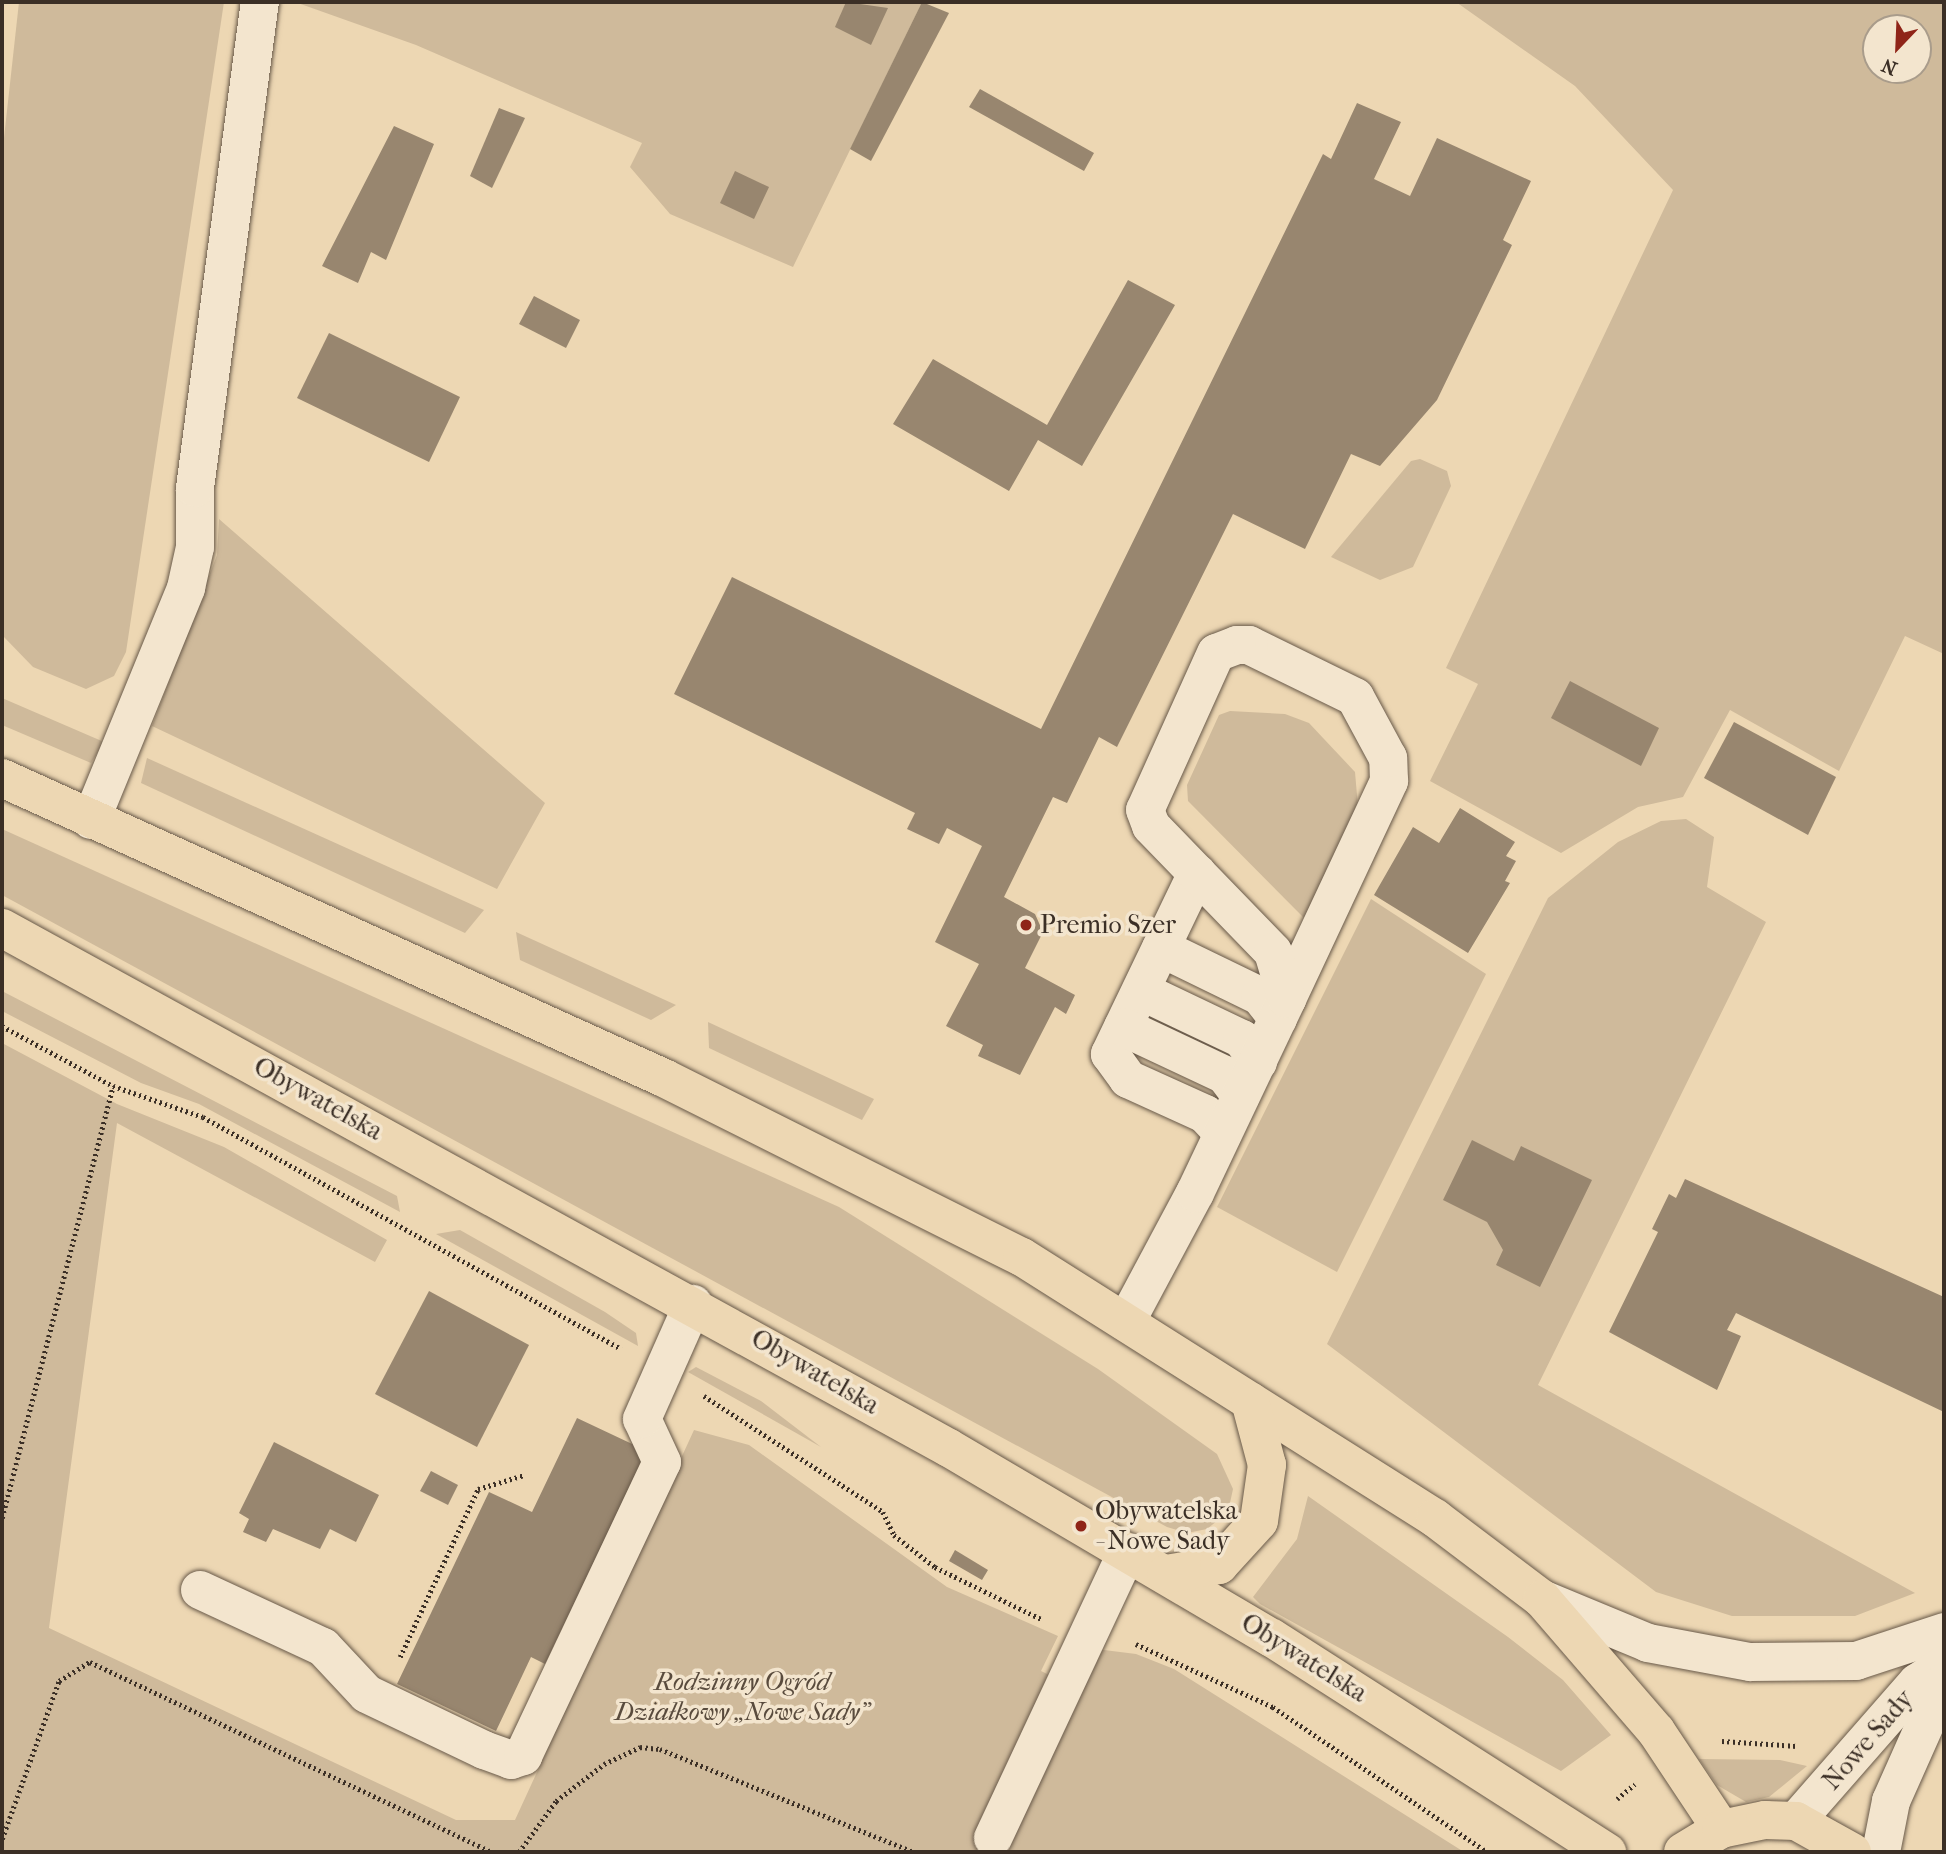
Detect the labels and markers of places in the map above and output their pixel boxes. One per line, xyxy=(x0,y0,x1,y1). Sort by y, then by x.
place label: Premio Szer xyxy=(1040,909,1176,941)
marker: Premio Szer xyxy=(1018,917,1034,933)
place label: Obywatelska - Nowe Sady xyxy=(1095,1495,1238,1556)
marker: Obywatelska - Nowe Sady xyxy=(1073,1518,1089,1534)

